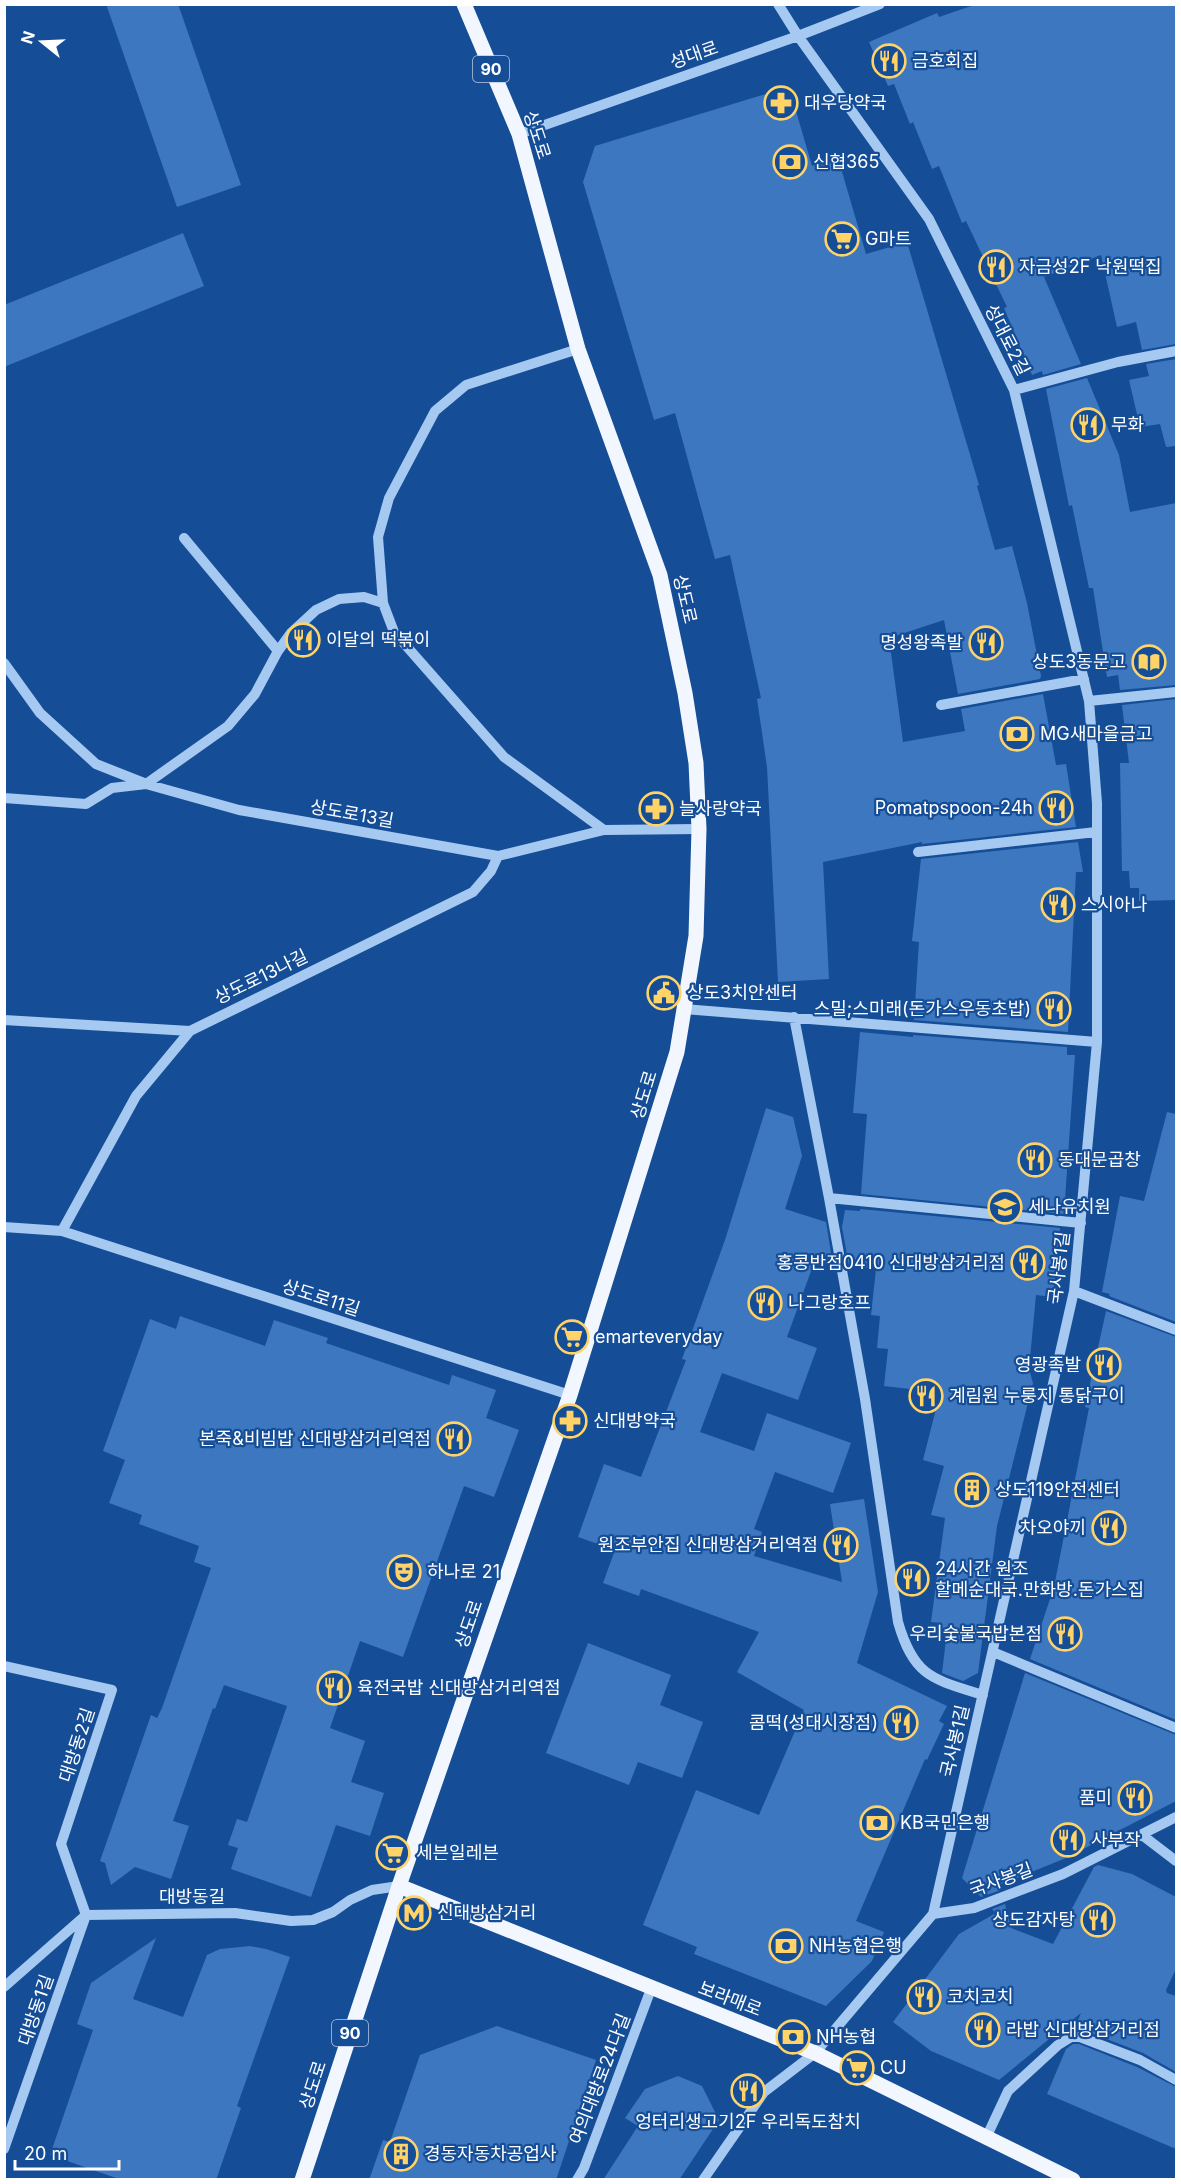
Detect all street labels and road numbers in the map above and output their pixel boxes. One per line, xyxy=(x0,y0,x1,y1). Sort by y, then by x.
street label: 성대로 xyxy=(667,37,721,73)
road number: 90 xyxy=(473,56,509,82)
street label: 상도로 xyxy=(520,108,555,162)
street label: 성대로2길 xyxy=(981,301,1034,379)
street label: 상도로 xyxy=(670,572,701,625)
street label: 상도로13길 xyxy=(309,796,396,831)
street label: 상도로13나길 xyxy=(211,945,311,1008)
street label: 상도로 xyxy=(626,1068,661,1122)
street label: 국사봉1길 xyxy=(1044,1230,1073,1306)
street label: 상도로11길 xyxy=(279,1275,363,1320)
street label: 상도로 xyxy=(451,1597,487,1651)
street label: 국사봉1길 xyxy=(936,1703,973,1779)
street label: 대방동2길 xyxy=(55,1705,98,1785)
street label: 국사봉길 xyxy=(966,1858,1036,1901)
street label: 대방동길 xyxy=(159,1886,225,1907)
street label: 대방동1길 xyxy=(14,1972,57,2048)
street label: 보라매로 xyxy=(695,1977,765,2020)
street label: 여의대방로24다길 xyxy=(565,2011,634,2147)
road number: 90 xyxy=(332,2020,368,2046)
street label: 상도로 xyxy=(295,2058,330,2112)

